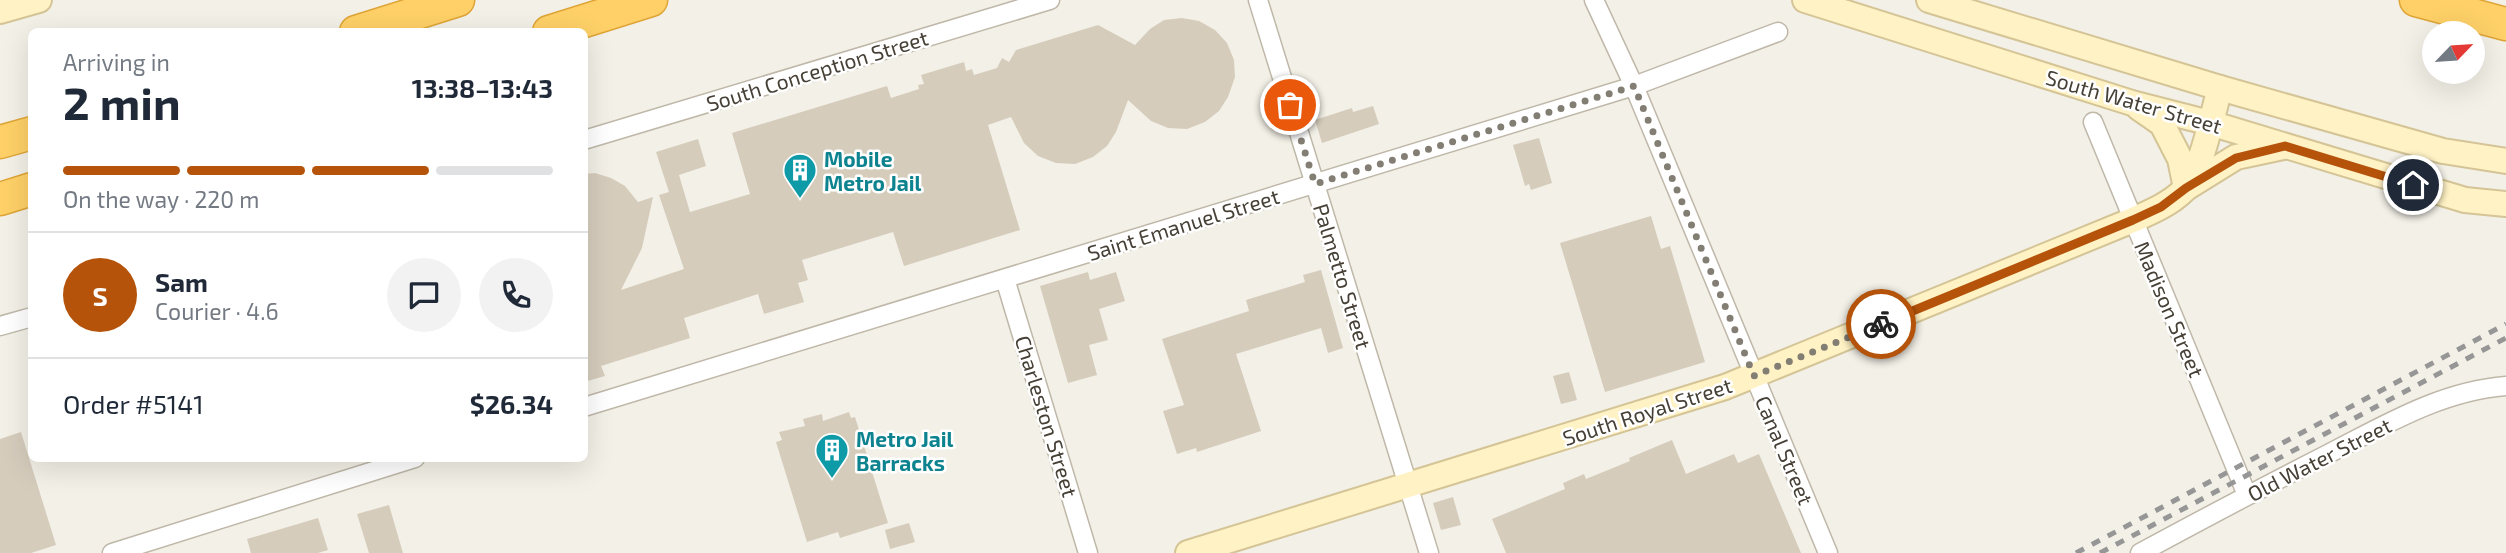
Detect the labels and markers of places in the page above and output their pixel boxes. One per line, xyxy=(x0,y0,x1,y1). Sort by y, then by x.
pin xyxy=(1260,75,1320,135)
place label: Mobile Metro Jail xyxy=(824,146,922,195)
building icon: Mobile Metro Jail xyxy=(781,151,819,200)
pin xyxy=(2383,155,2443,215)
place label: Metro Jail Barracks xyxy=(856,426,954,475)
building icon: Metro Jail Barracks xyxy=(813,431,851,480)

